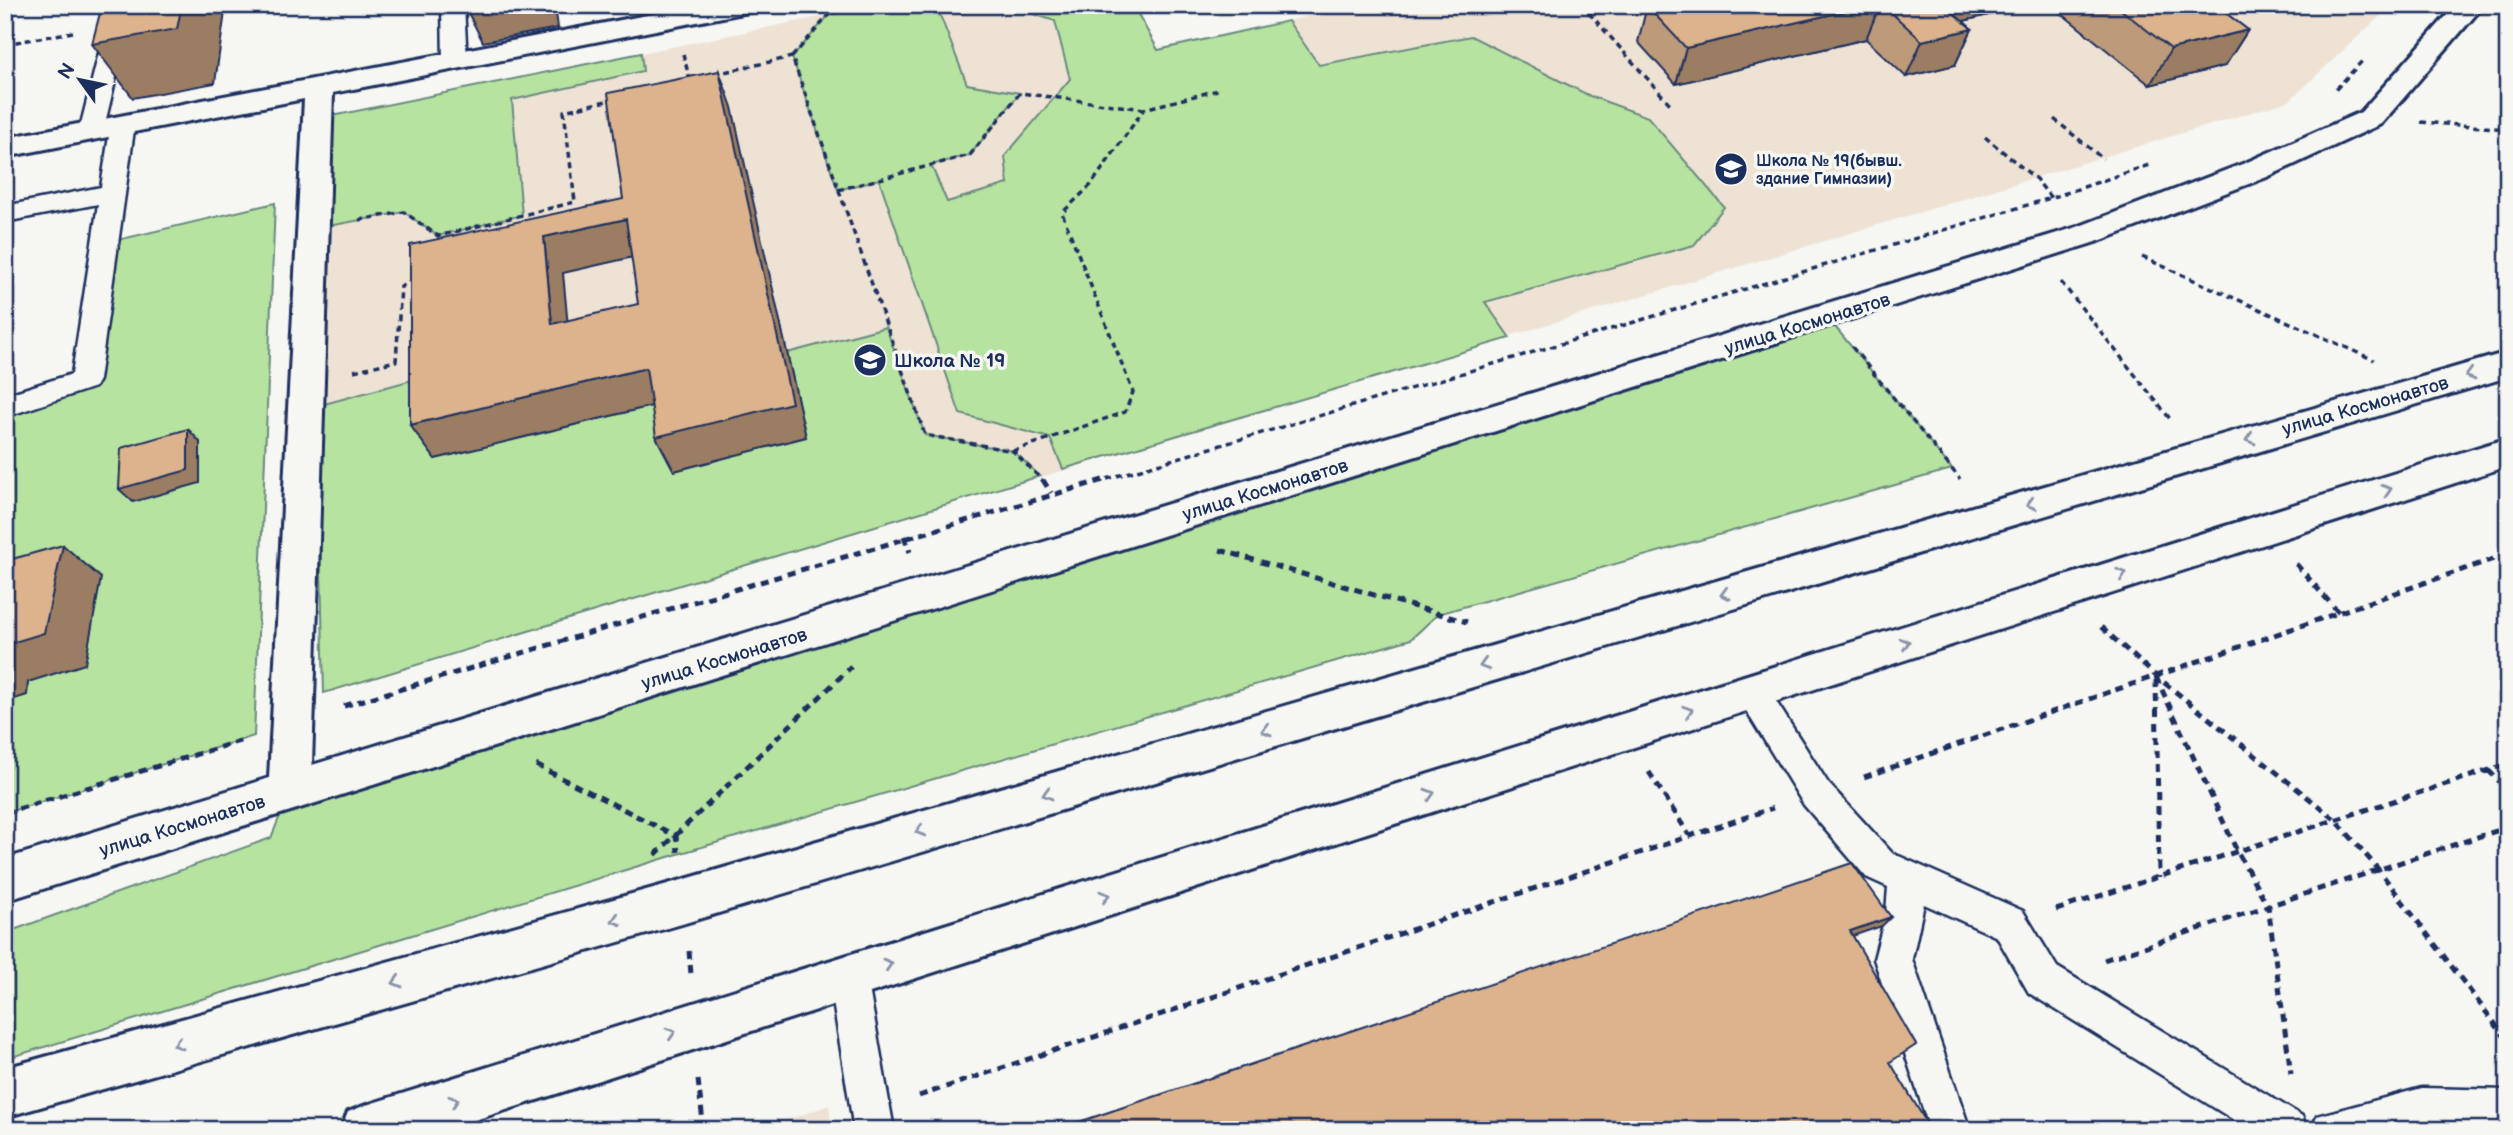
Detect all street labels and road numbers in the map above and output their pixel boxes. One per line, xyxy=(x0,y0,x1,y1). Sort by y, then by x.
street label: улица Космонавтов xyxy=(1722,288,1893,361)
street label: улица Космонавтов xyxy=(2280,372,2451,441)
street label: улица Космонавтов xyxy=(1180,454,1351,527)
street label: улица Космонавтов xyxy=(639,623,810,696)
street label: улица Космонавтов xyxy=(97,790,268,863)

